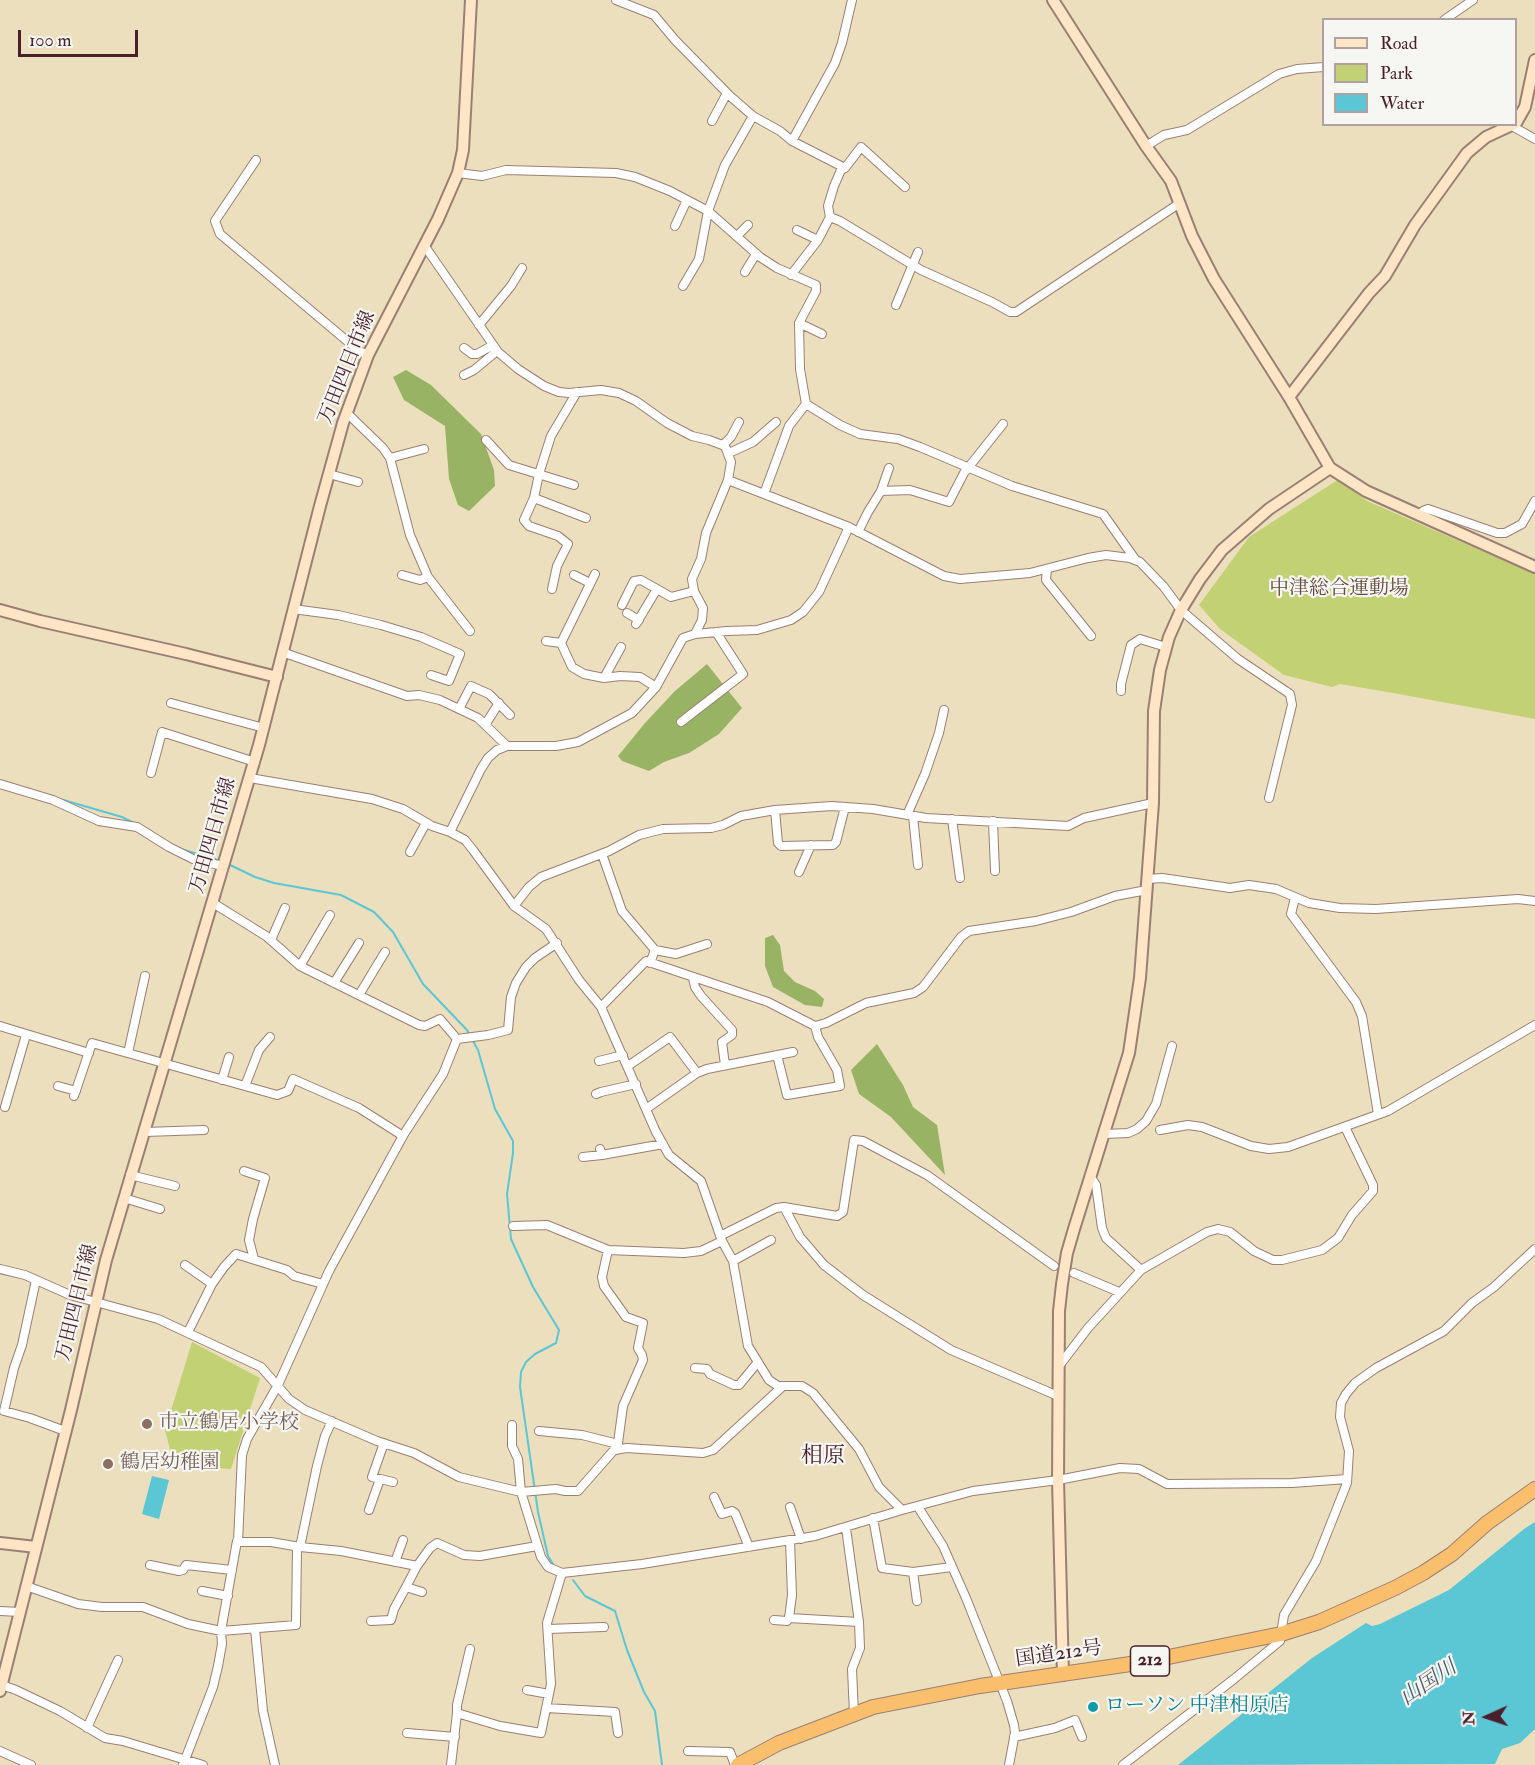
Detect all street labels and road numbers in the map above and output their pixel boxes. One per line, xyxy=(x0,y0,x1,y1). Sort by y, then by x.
street label: 万田四日市線 xyxy=(314,308,382,428)
street label: 万田四日市線 xyxy=(186,775,242,897)
street label: 万田四日市線 xyxy=(52,1242,104,1364)
street label: 国道212号 xyxy=(1014,1637,1104,1673)
road number: 212 xyxy=(1130,1646,1170,1676)

